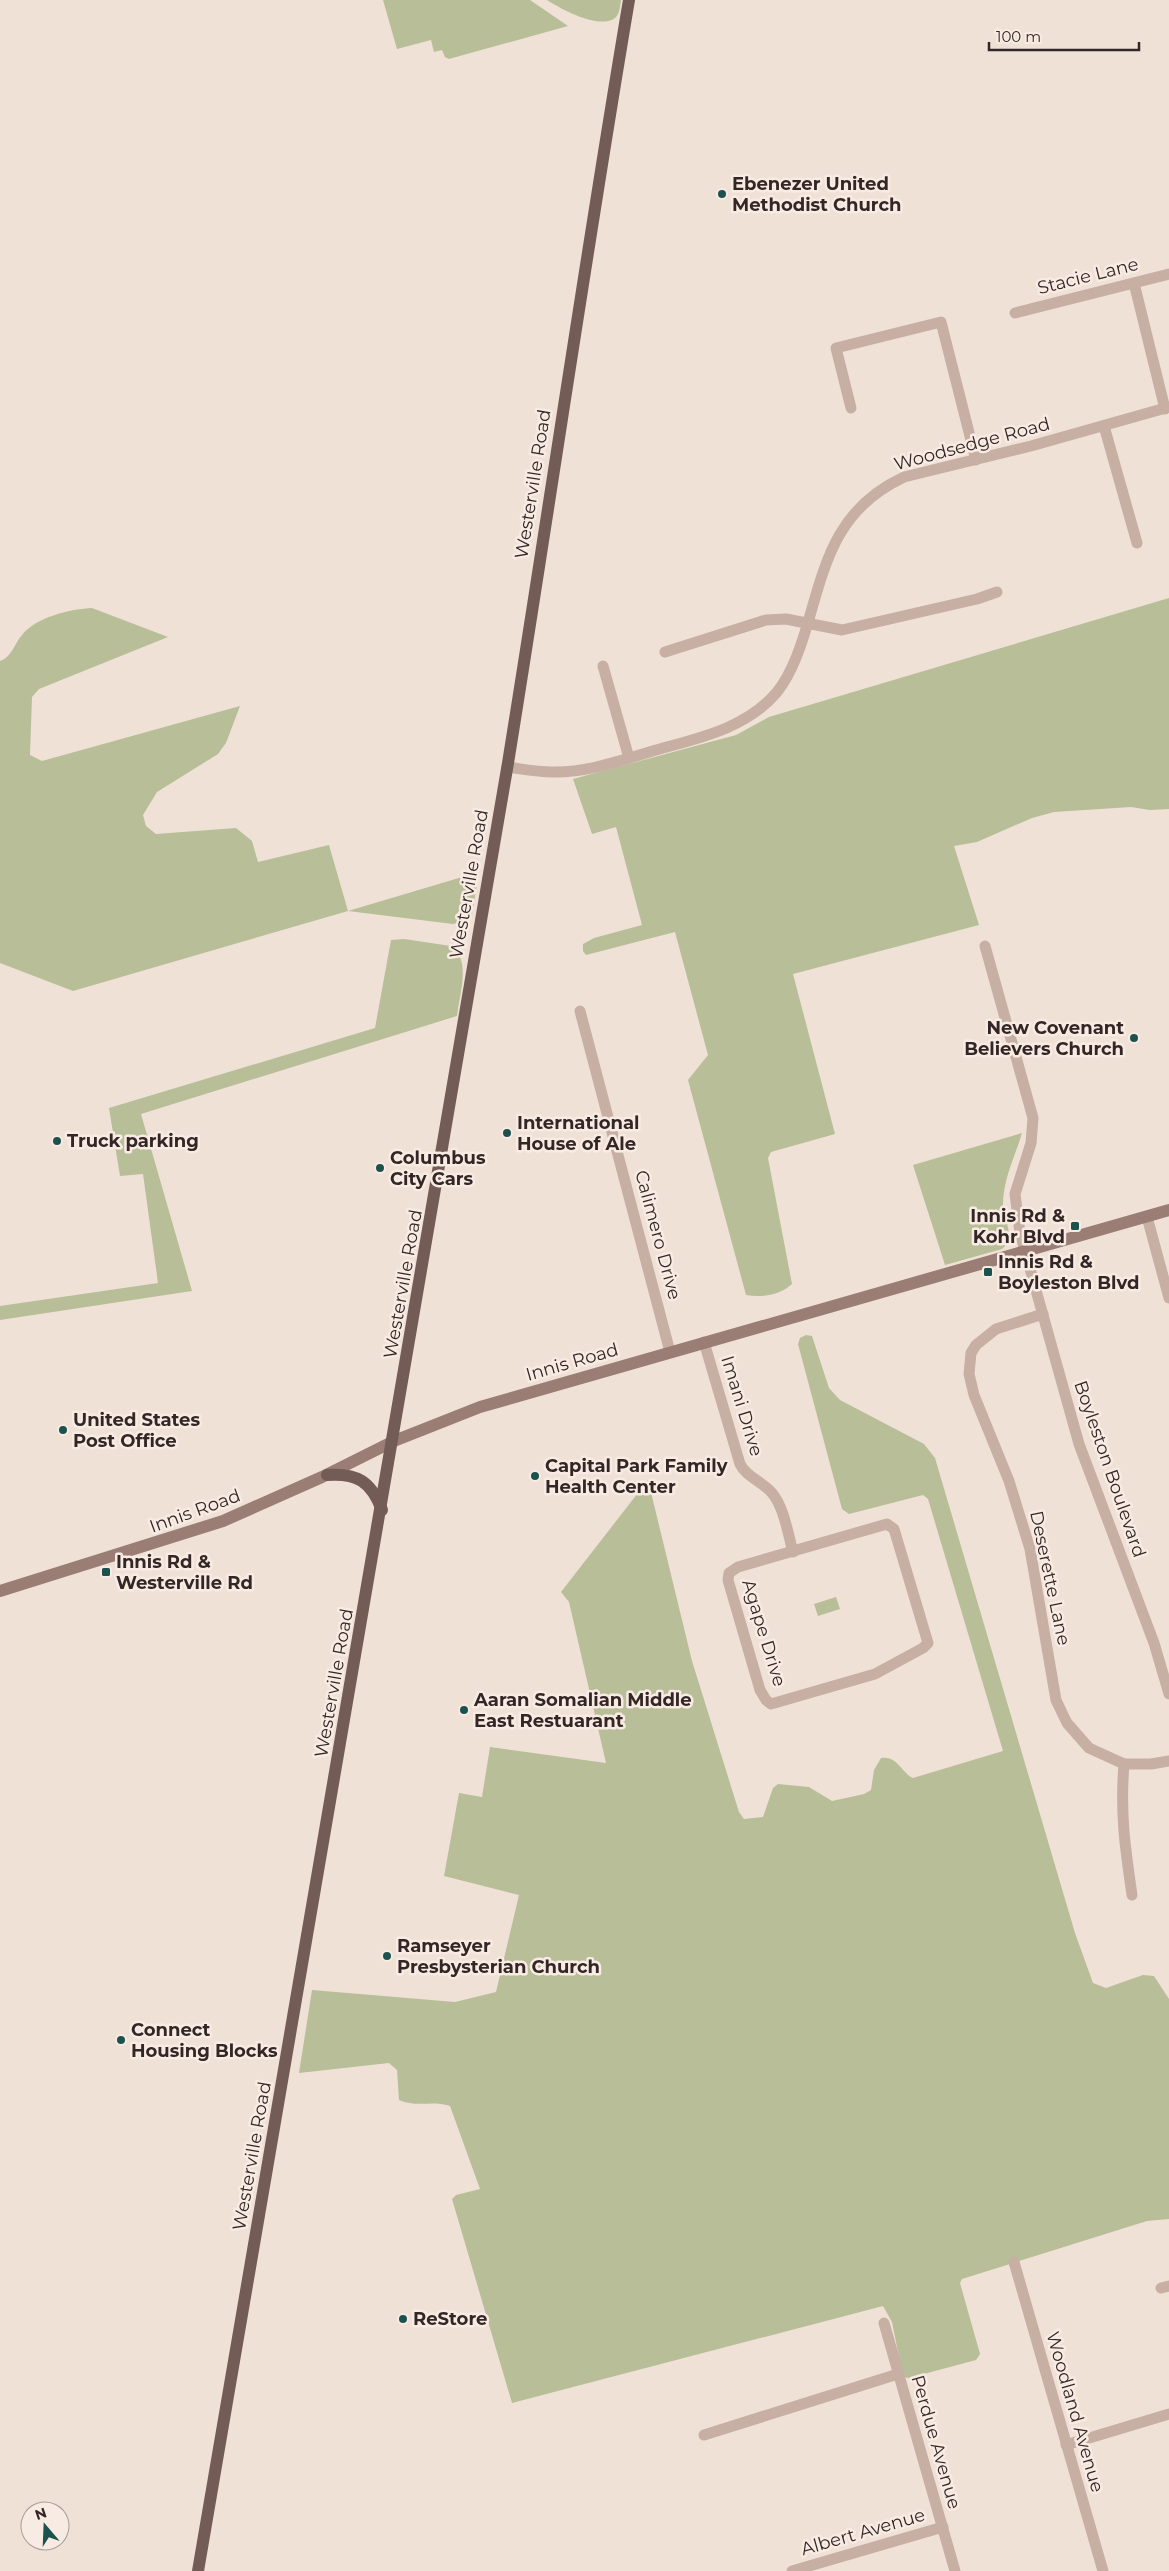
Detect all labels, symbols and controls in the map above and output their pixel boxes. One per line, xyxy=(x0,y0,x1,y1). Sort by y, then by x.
scale bar xyxy=(989,20,1139,52)
text: 100 m xyxy=(996,27,1041,46)
place label: Ebenezer United Methodist Church xyxy=(732,173,901,216)
marker: Ebenezer United Methodist Church xyxy=(716,188,728,200)
street label: Stacie Lane xyxy=(1035,253,1141,299)
street label: Westerville Road xyxy=(510,408,556,560)
street label: Woodsedge Road xyxy=(892,413,1052,475)
street label: Westerville Road xyxy=(445,808,493,960)
place label: New Covenant Believers Church xyxy=(964,1017,1124,1060)
marker: New Covenant Believers Church xyxy=(1128,1032,1140,1044)
place label: International House of Ale xyxy=(517,1112,639,1155)
marker: International House of Ale xyxy=(501,1127,513,1139)
place label: Truck parking xyxy=(67,1130,199,1152)
marker: Truck parking xyxy=(51,1135,63,1147)
place label: Columbus City Cars xyxy=(390,1147,486,1190)
marker: Columbus City Cars xyxy=(374,1162,386,1174)
street label: Calimero Drive xyxy=(630,1168,686,1302)
place label: Innis Rd & Kohr Blvd xyxy=(970,1205,1065,1248)
street label: Westerville Road xyxy=(379,1208,427,1360)
marker: Innis Rd & Kohr Blvd xyxy=(1069,1220,1081,1232)
place label: Innis Rd & Boyleston Blvd xyxy=(998,1251,1139,1294)
marker: Innis Rd & Boyleston Blvd xyxy=(982,1266,994,1278)
street label: Innis Road xyxy=(523,1338,621,1386)
street label: Imani Drive xyxy=(716,1353,768,1459)
street label: Boyleston Boulevard xyxy=(1069,1378,1151,1560)
place label: United States Post Office xyxy=(73,1409,200,1452)
marker: United States Post Office xyxy=(57,1424,69,1436)
place label: Capital Park Family Health Center xyxy=(545,1455,728,1498)
marker: Capital Park Family Health Center xyxy=(529,1470,541,1482)
street label: Innis Road xyxy=(147,1484,243,1538)
street label: Deserette Lane xyxy=(1025,1509,1075,1647)
place label: Innis Rd & Westerville Rd xyxy=(116,1551,253,1594)
marker: Innis Rd & Westerville Rd xyxy=(100,1566,112,1578)
street label: Agape Drive xyxy=(737,1577,791,1689)
street label: Westerville Road xyxy=(310,1607,358,1759)
place label: Aaran Somalian Middle East Restuarant xyxy=(473,1689,692,1732)
marker: Aaran Somalian Middle East Restuarant xyxy=(458,1704,470,1716)
place label: Ramseyer Presbysterian Church xyxy=(397,1935,600,1978)
marker: Ramseyer Presbysterian Church xyxy=(381,1950,393,1962)
place label: Connect Housing Blocks xyxy=(131,2019,278,2062)
marker: Connect Housing Blocks xyxy=(115,2034,127,2046)
street label: Westerville Road xyxy=(228,2080,276,2232)
place label: ReStore xyxy=(413,2308,487,2330)
marker: ReStore xyxy=(397,2313,409,2325)
street label: Woodland Avenue xyxy=(1042,2329,1109,2495)
street label: Perdue Avenue xyxy=(906,2372,966,2512)
north arrow xyxy=(20,2501,70,2551)
text: N xyxy=(32,2503,49,2524)
street label: Albert Avenue xyxy=(798,2504,928,2560)

